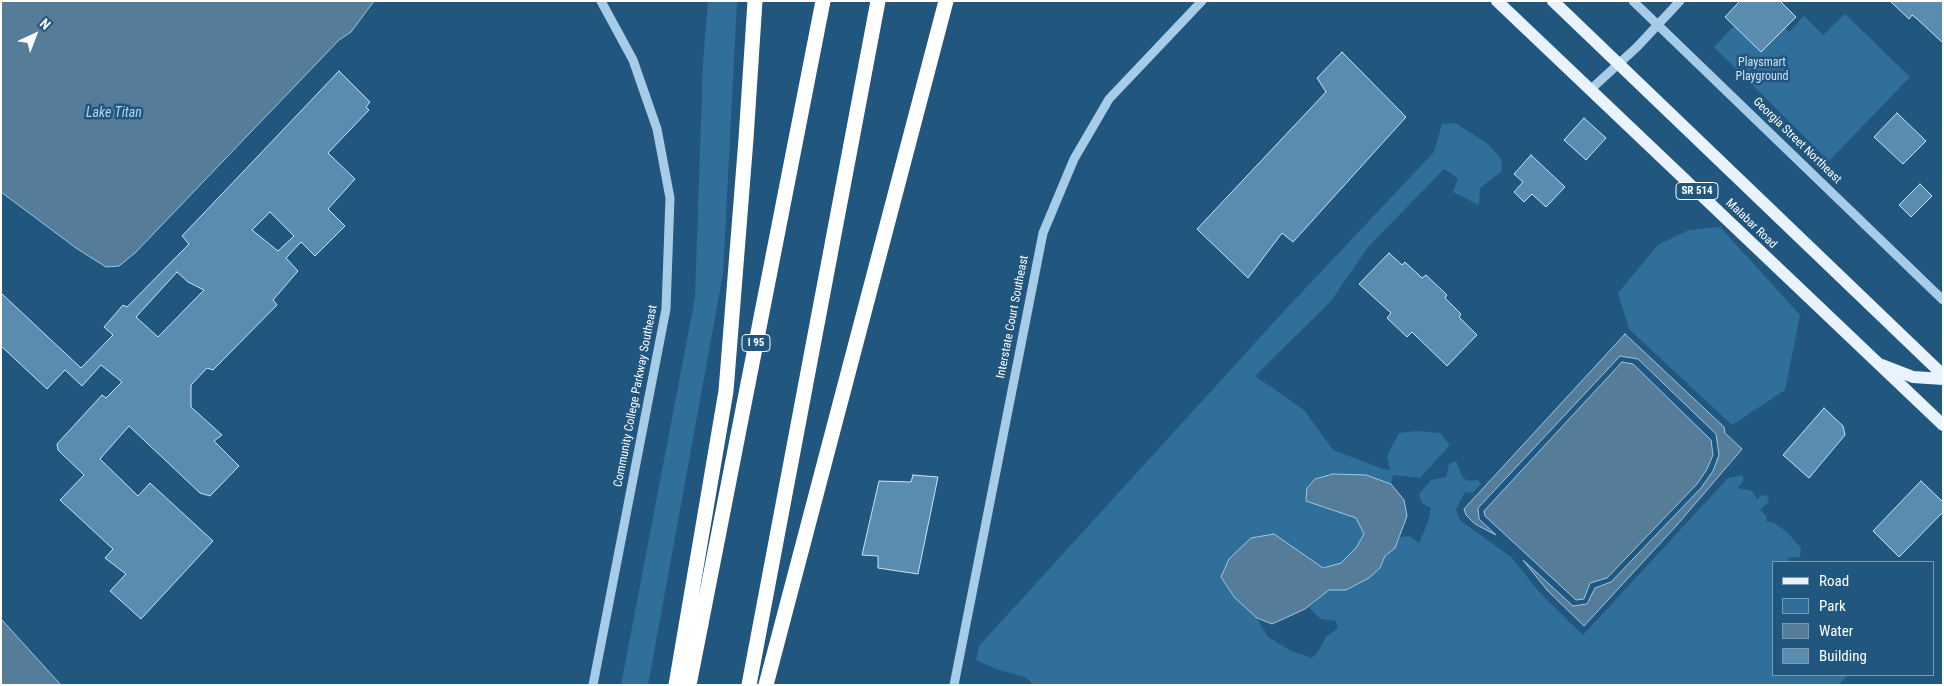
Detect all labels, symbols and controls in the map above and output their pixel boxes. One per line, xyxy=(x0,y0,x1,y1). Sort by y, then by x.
north arrow xyxy=(10,10,60,60)
text: N xyxy=(37,15,54,33)
park label: Playsmart Playground xyxy=(1735,56,1789,84)
street label: Georgia Street Northeast xyxy=(1750,95,1844,187)
water label: Lake Titan xyxy=(86,105,142,121)
road number: SR 514 xyxy=(1676,182,1718,200)
street label: Malabar Road xyxy=(1722,196,1780,252)
street label: Interstate Court Southeast xyxy=(994,254,1032,380)
street label: Community College Parkway Southeast xyxy=(611,304,661,488)
road number: I 95 xyxy=(742,334,770,352)
legend xyxy=(1772,561,1934,676)
text: Road xyxy=(1819,572,1849,590)
text: Park xyxy=(1819,597,1846,615)
text: Water xyxy=(1819,622,1853,640)
text: Building xyxy=(1819,647,1867,665)

